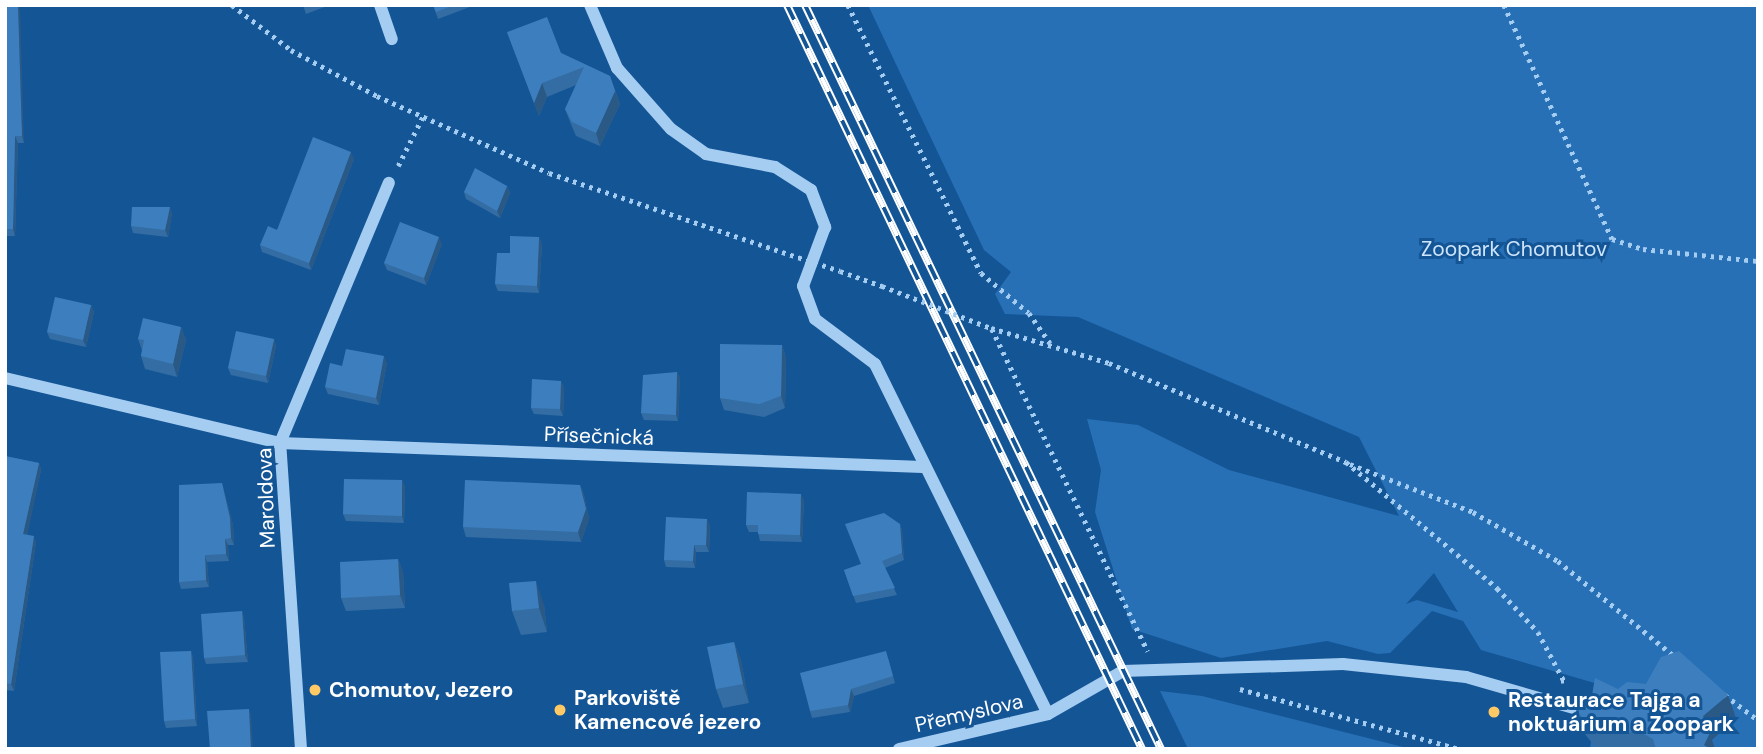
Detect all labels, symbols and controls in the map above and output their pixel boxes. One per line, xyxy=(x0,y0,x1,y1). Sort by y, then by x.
park label: Zoopark Chomutov xyxy=(1421,236,1607,262)
street label: Přísečnická xyxy=(544,421,654,451)
street label: Maroldova xyxy=(252,447,280,549)
place label: Chomutov, Jezero xyxy=(329,677,513,703)
marker: Chomutov, Jezero xyxy=(307,682,323,698)
place label: Parkoviště Kamencové jezero xyxy=(574,685,761,735)
place label: Restaurace Tajga a noktuárium a Zoopark xyxy=(1508,687,1734,737)
street label: Přemyslova xyxy=(913,688,1025,738)
marker: Parkoviště Kamencové jezero xyxy=(552,702,568,718)
marker: Restaurace Tajga a noktuárium a Zoopark xyxy=(1486,704,1502,720)

